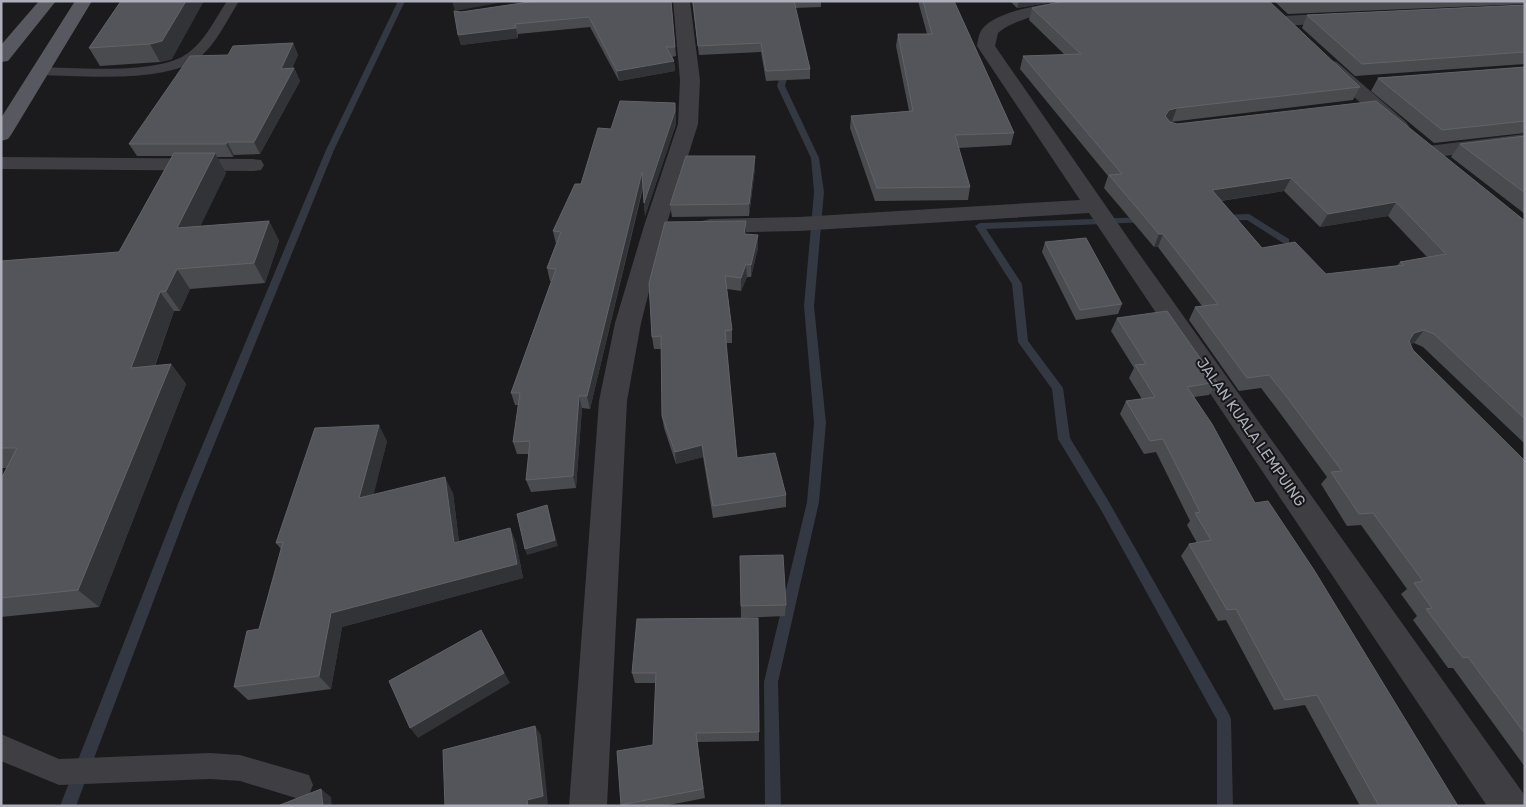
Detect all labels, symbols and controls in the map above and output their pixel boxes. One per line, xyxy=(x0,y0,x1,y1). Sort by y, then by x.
street label: JALAN KUALA LEMPUING xyxy=(1193,354,1309,510)

